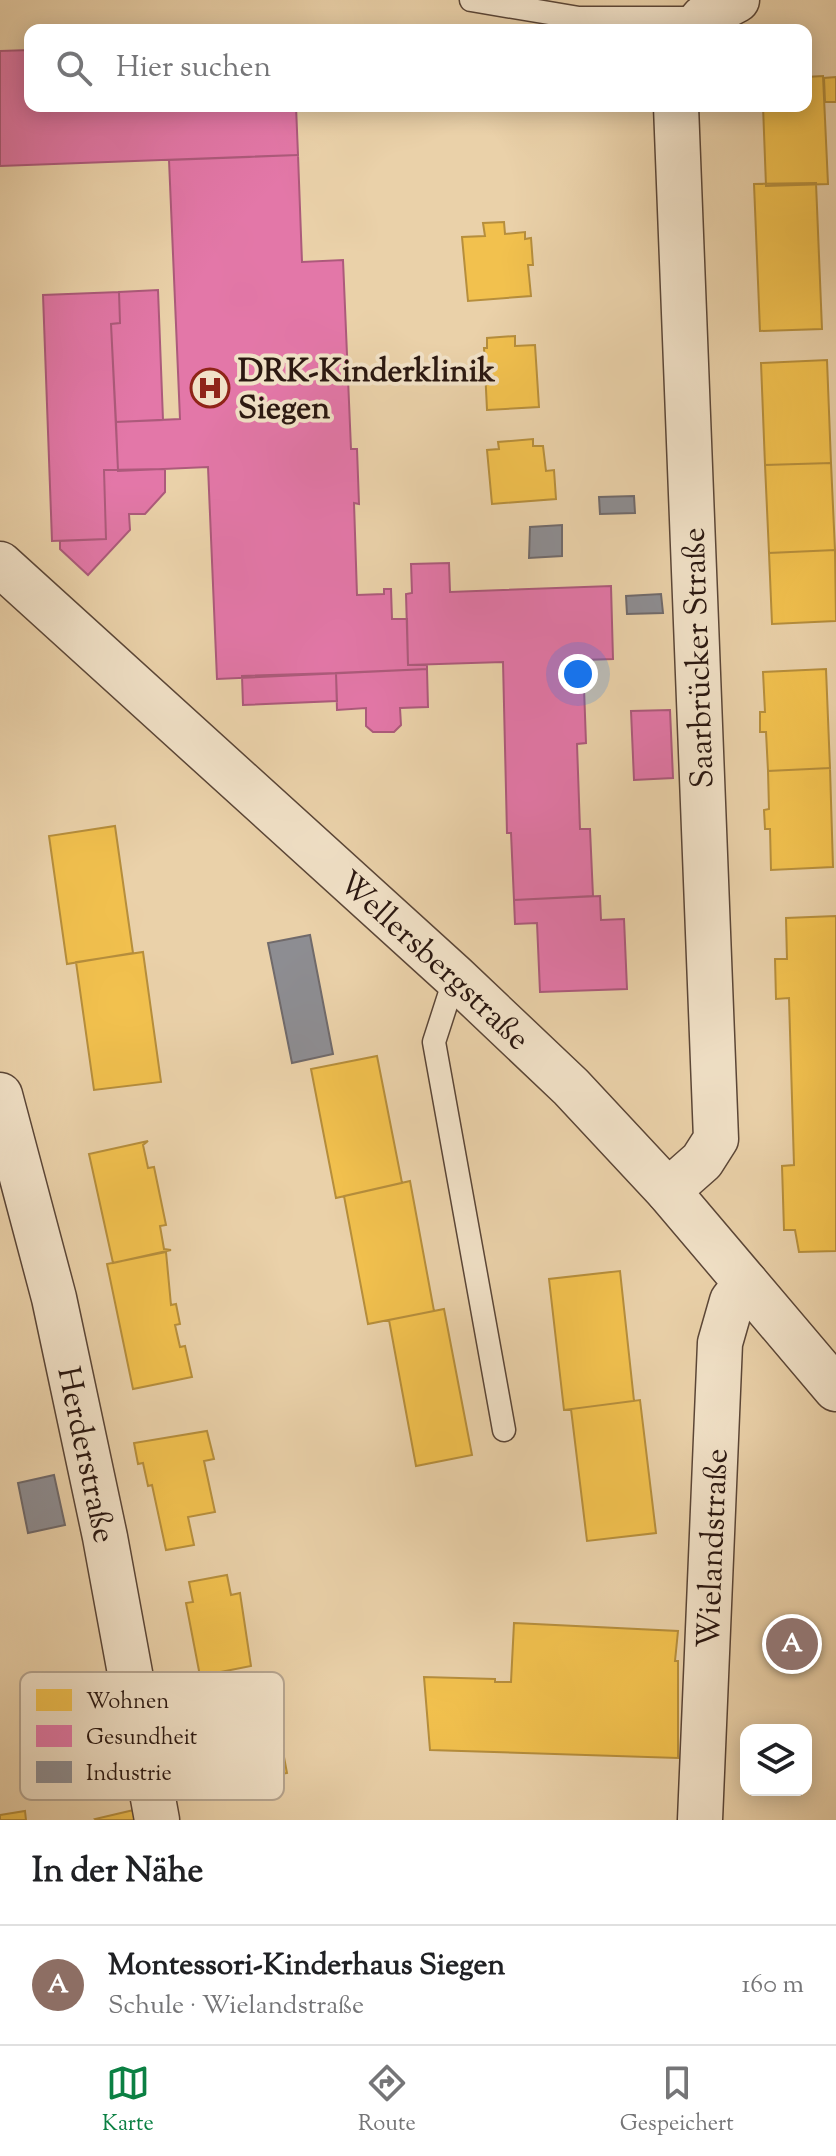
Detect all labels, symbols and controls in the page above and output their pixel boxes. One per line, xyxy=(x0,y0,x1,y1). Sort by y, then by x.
search box xyxy=(24,24,812,112)
icon: search xyxy=(52,46,96,90)
text: Hier suchen xyxy=(116,47,271,90)
place label: DRK-Kinderklinik Siegen xyxy=(238,350,496,433)
hospital icon: DRK-Kinderklinik Siegen xyxy=(189,367,231,409)
street label: Saarbrücker Straße xyxy=(672,527,728,789)
your location xyxy=(558,654,598,694)
street label: Wellersbergstraße xyxy=(327,862,539,1062)
street label: Herderstraße xyxy=(43,1363,126,1547)
street label: Wielandstraße xyxy=(687,1448,742,1649)
pin: A xyxy=(766,1614,818,1674)
legend xyxy=(20,1672,284,1800)
text: Wohnen xyxy=(86,1687,169,1719)
text: Gesundheit xyxy=(86,1723,198,1755)
map controls xyxy=(740,1724,812,1796)
button: layers xyxy=(740,1724,812,1796)
text: Industrie xyxy=(86,1759,172,1791)
text: In der Nähe xyxy=(32,1848,203,1897)
text: Montessori-Kinderhaus Siegen xyxy=(108,1945,505,1988)
text: A xyxy=(47,1967,69,2004)
text: 160 m xyxy=(741,1967,804,2004)
text: Schule · Wielandstraße xyxy=(108,1988,364,2025)
tab: Karte xyxy=(102,2061,154,2141)
tab: Route xyxy=(358,2061,416,2141)
tab: Gespeichert xyxy=(620,2061,734,2141)

